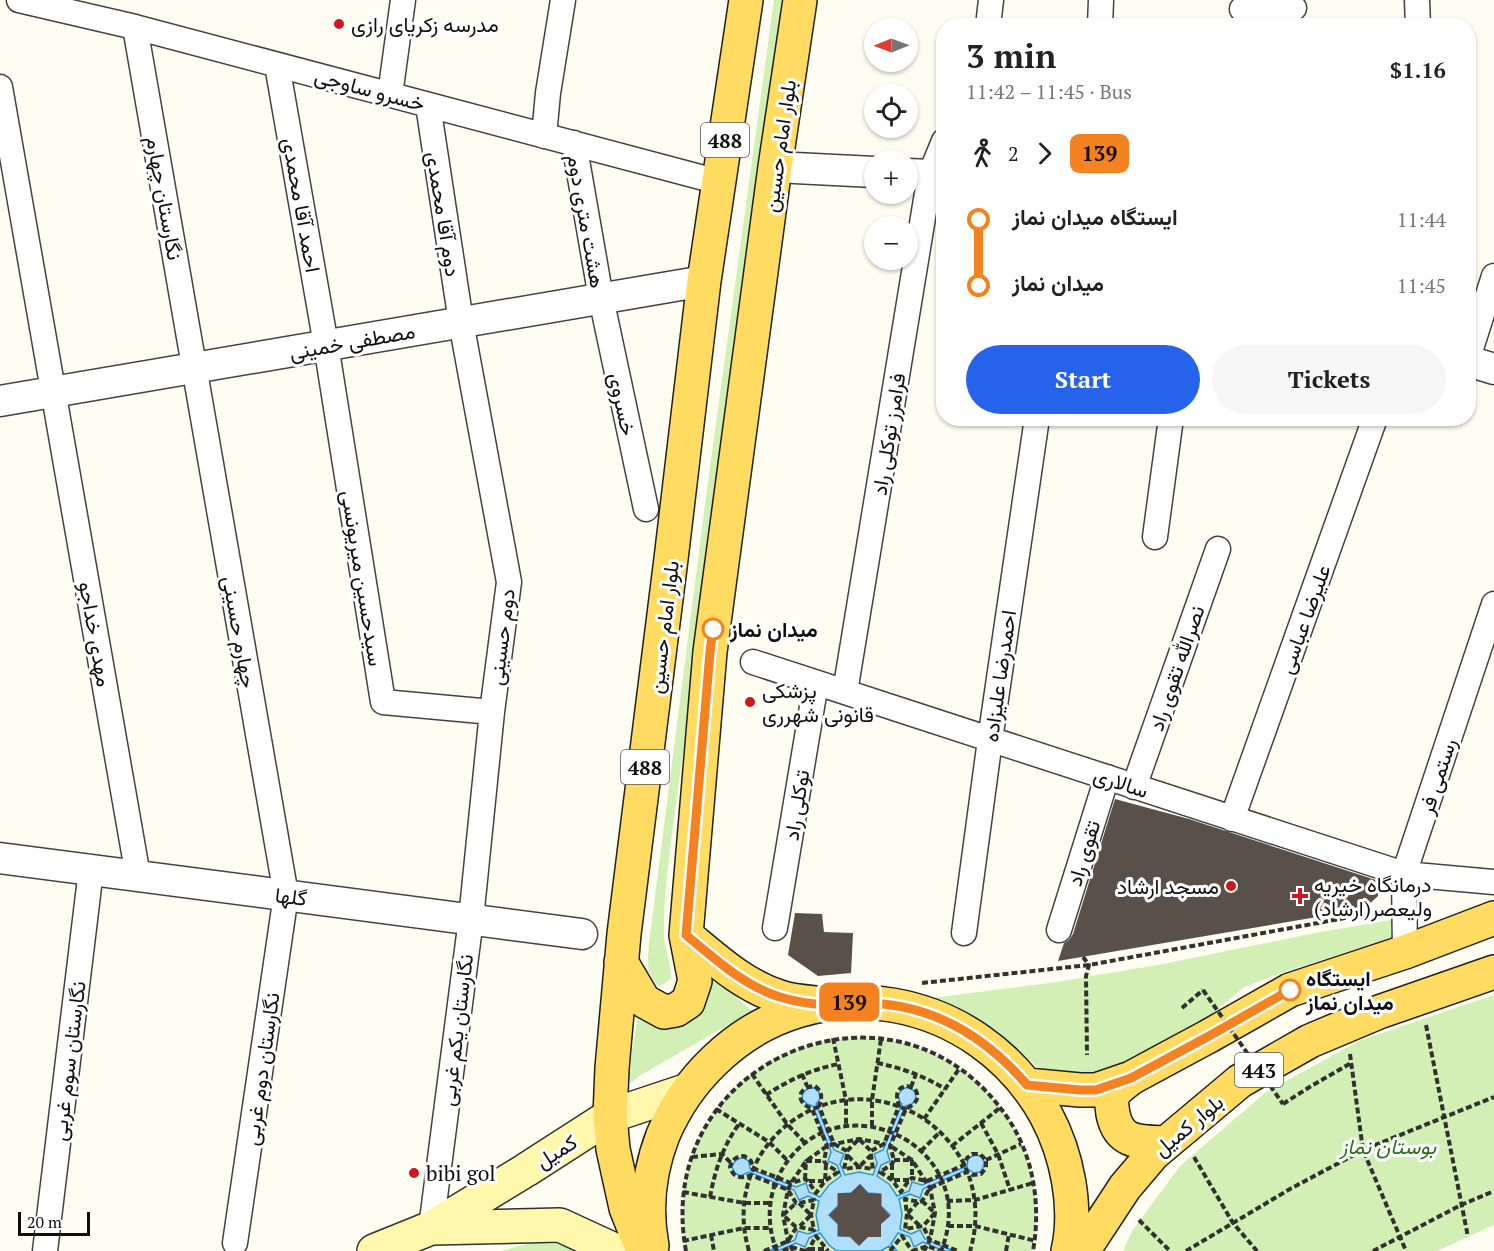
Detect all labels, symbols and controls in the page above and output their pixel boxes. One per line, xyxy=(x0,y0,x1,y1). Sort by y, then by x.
place label: مدرسه زکریای رازی xyxy=(351,10,499,38)
marker: مدرسه زکریای رازی xyxy=(332,17,346,31)
north arrow xyxy=(864,18,918,72)
map controls xyxy=(864,18,918,270)
text: 3 min xyxy=(966,34,1056,77)
text: $1.16 xyxy=(1390,55,1446,84)
street label: خسرو ساوجی xyxy=(312,61,428,117)
street label: بلوار امام حسین xyxy=(756,78,803,214)
text: 11:42 – 11:45 · Bus xyxy=(966,78,1132,105)
button: locate xyxy=(864,84,918,138)
road number: 488 xyxy=(701,123,749,157)
street label: نگارستان چهارم xyxy=(139,134,190,262)
street label: احمد آقا محمدی xyxy=(276,135,328,275)
icon: walk xyxy=(966,137,999,170)
icon: forward xyxy=(1028,137,1061,170)
text: 139 xyxy=(1082,139,1117,167)
text: 2 xyxy=(1008,140,1019,167)
street label: دوم آقا محمدی xyxy=(419,149,468,279)
button: + xyxy=(864,150,918,204)
street label: هشت متری دوم xyxy=(560,152,613,290)
text: ایستگاه میدان نماز xyxy=(1012,202,1178,231)
text: 11:44 xyxy=(1397,206,1446,233)
button: − xyxy=(864,216,918,270)
text: میدان نماز xyxy=(1012,268,1104,297)
text: 11:45 xyxy=(1397,272,1446,299)
street label: مصطفی خمینی xyxy=(287,316,417,366)
button: Start xyxy=(966,345,1200,414)
button: Tickets xyxy=(1212,345,1446,414)
street label: خسروی xyxy=(603,370,643,438)
street label: فرامرز توکلی راد xyxy=(865,371,911,497)
street label: سیدحسین میریونسی xyxy=(335,488,391,668)
street label: بلوار امام حسین xyxy=(641,559,686,695)
street label: علیرضا عباسی xyxy=(1271,560,1337,678)
street label: چهارم حسینی xyxy=(215,574,264,690)
street label: مهدی خداجو xyxy=(73,579,119,689)
street label: دوم حسینی xyxy=(481,587,522,687)
street label: نصرالله تقوی راد xyxy=(1141,601,1211,735)
street label: احمدرضا علیزاده xyxy=(976,608,1022,744)
place label: میدان نماز xyxy=(729,615,818,643)
marker: میدان نماز xyxy=(702,618,724,640)
place label: پزشکی قانونی شهرری xyxy=(762,676,874,728)
marker: پزشکی قانونی شهرری xyxy=(743,695,757,709)
street label: رستمی فر xyxy=(1411,734,1462,819)
road number: 488 xyxy=(621,750,669,784)
street label: سالاری xyxy=(1090,760,1152,804)
street label: توکلی راد xyxy=(777,768,815,842)
street label: تقوی راد xyxy=(1060,817,1106,889)
place label: درمانگاه خیریه ولیعصر(ارشاد) xyxy=(1314,870,1432,922)
place label: مسجد ارشاد xyxy=(1117,872,1219,900)
marker: مسجد ارشاد xyxy=(1224,879,1238,893)
street label: گلها xyxy=(273,880,309,912)
marker: درمانگاه خیریه ولیعصر(ارشاد) xyxy=(1291,887,1309,905)
street label: نگارستان یکم غربی xyxy=(433,952,480,1108)
place label: ایستگاه میدان نماز xyxy=(1305,964,1394,1016)
street label: نگارستان سوم غربی xyxy=(44,979,93,1143)
marker: ایستگاه میدان نماز xyxy=(1279,979,1301,1001)
line badge: 139 xyxy=(814,982,884,1022)
text: 139 xyxy=(831,988,867,1016)
street label: نگارستان دوم غربی xyxy=(236,991,287,1148)
road number: 443 xyxy=(1235,1053,1283,1087)
street label: بلوار کمیل xyxy=(1147,1088,1229,1162)
street label: کمیل xyxy=(530,1128,582,1174)
park label: بوستان نماز xyxy=(1338,1132,1437,1160)
place label: bibi gol xyxy=(426,1159,496,1187)
marker: bibi gol xyxy=(407,1166,421,1180)
scale bar xyxy=(18,1209,90,1236)
text: 20 m xyxy=(27,1211,62,1233)

